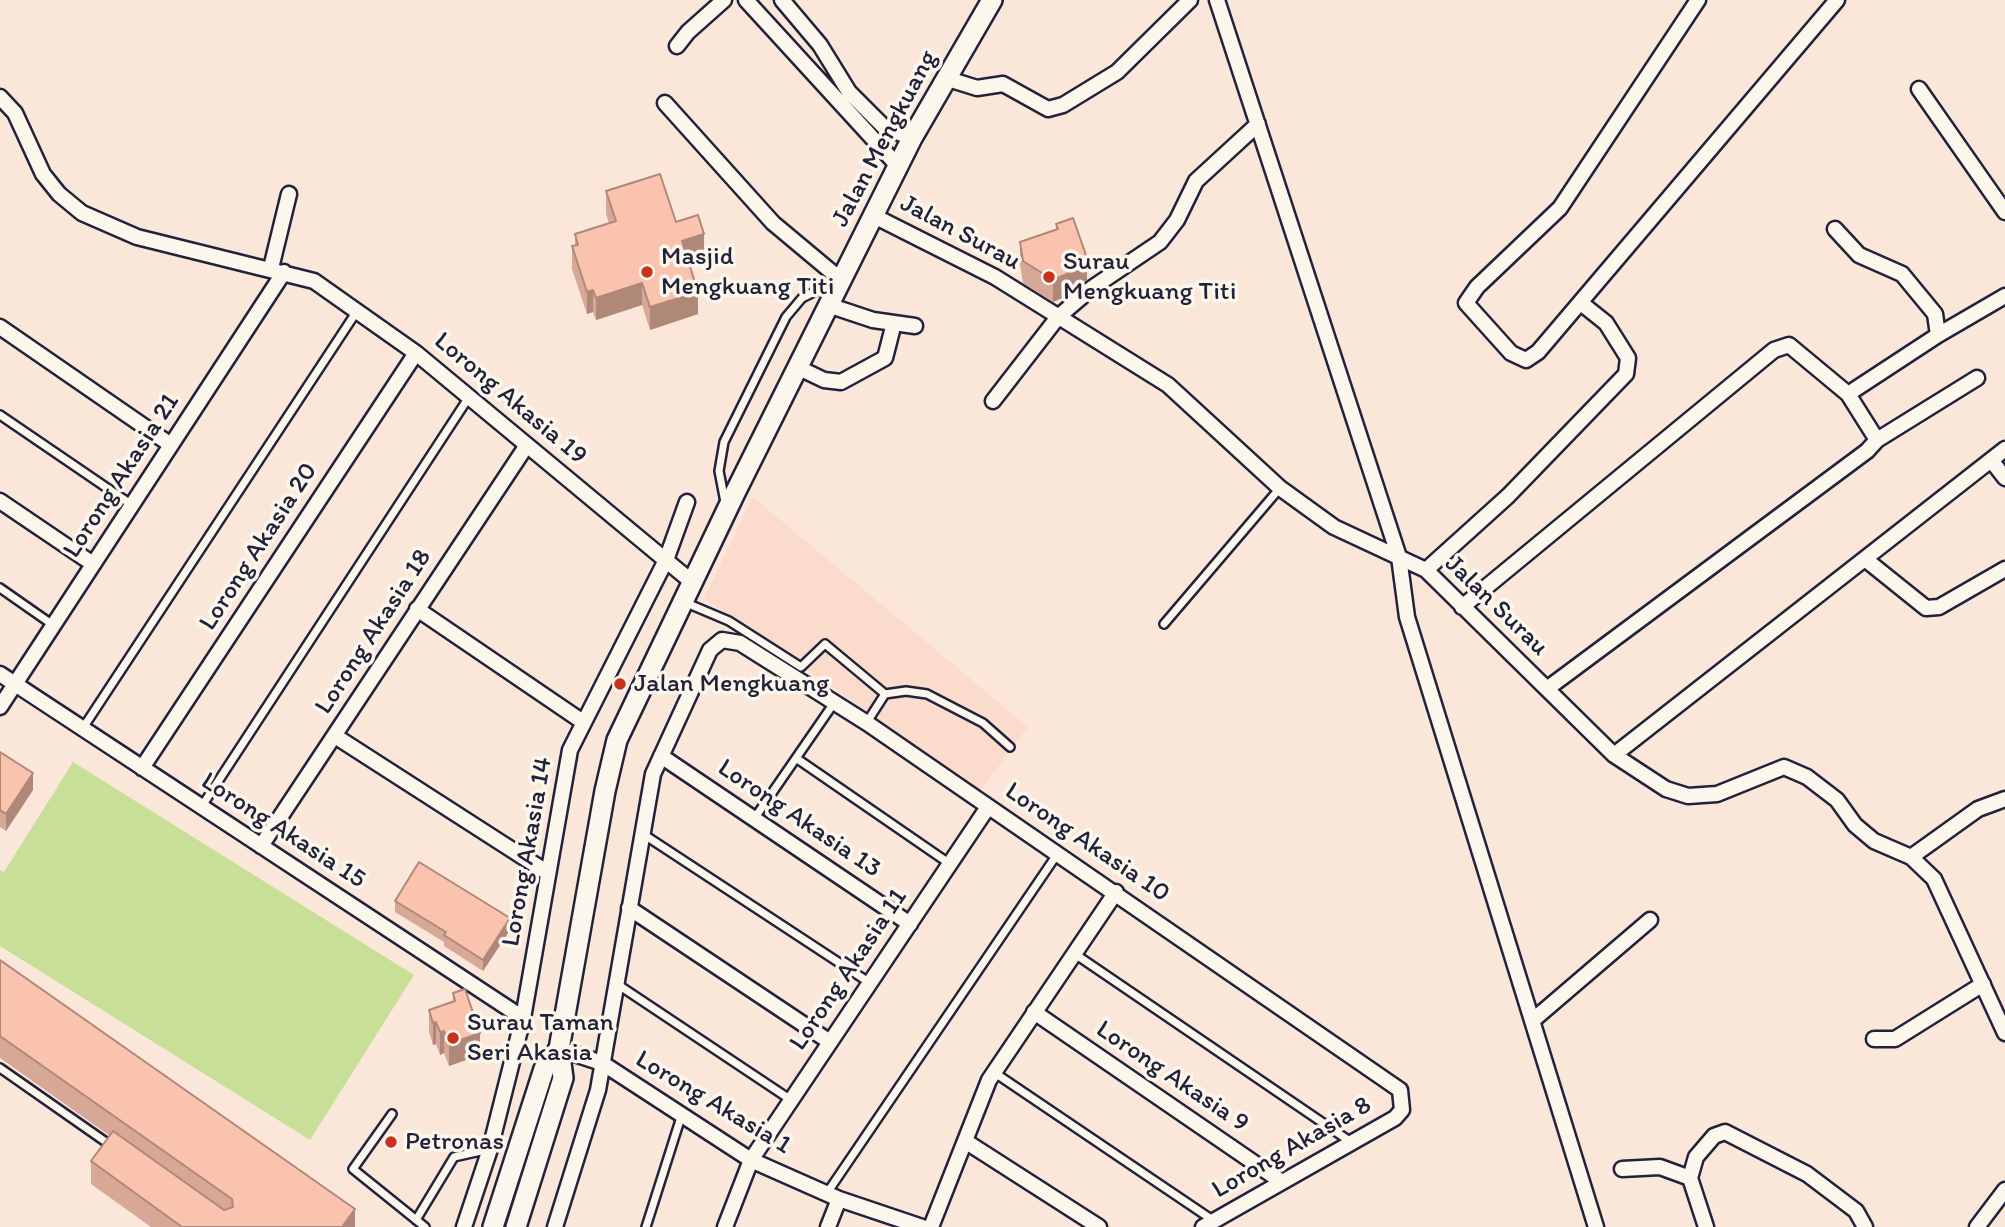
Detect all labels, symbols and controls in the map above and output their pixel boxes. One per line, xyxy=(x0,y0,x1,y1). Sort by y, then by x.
street label: Jalan Mengkuang xyxy=(825,45,945,233)
street label: Jalan Surau xyxy=(894,188,1026,278)
place label: Masjid Mengkuang Titi xyxy=(661,241,834,302)
place label: Surau Mengkuang Titi xyxy=(1063,246,1236,308)
marker: Masjid Mengkuang Titi xyxy=(639,264,655,280)
marker: Surau Mengkuang Titi xyxy=(1041,269,1057,285)
street label: Lorong Akasia 19 xyxy=(427,326,593,472)
street label: Lorong Akasia 21 xyxy=(57,388,187,564)
street label: Lorong Akasia 20 xyxy=(193,457,325,637)
street label: Lorong Akasia 18 xyxy=(309,544,439,720)
street label: Jalan Surau xyxy=(1438,549,1554,663)
place label: Jalan Mengkuang xyxy=(634,668,829,700)
marker: Jalan Mengkuang xyxy=(612,676,628,692)
street label: Lorong Akasia 13 xyxy=(711,753,887,885)
street label: Lorong Akasia 14 xyxy=(496,755,560,949)
street label: Lorong Akasia 15 xyxy=(195,766,371,896)
street label: Lorong Akasia 10 xyxy=(999,776,1175,910)
street label: Lorong Akasia 11 xyxy=(783,883,915,1057)
place label: Surau Taman Seri Akasia xyxy=(467,1007,613,1068)
street label: Lorong Akasia 9 xyxy=(1090,1014,1254,1140)
marker: Surau Taman Seri Akasia xyxy=(445,1030,461,1046)
street label: Lorong Akasia 1 xyxy=(629,1044,797,1162)
street label: Lorong Akasia 8 xyxy=(1207,1090,1377,1206)
place label: Petronas xyxy=(405,1126,504,1158)
marker: Petronas xyxy=(383,1134,399,1150)

